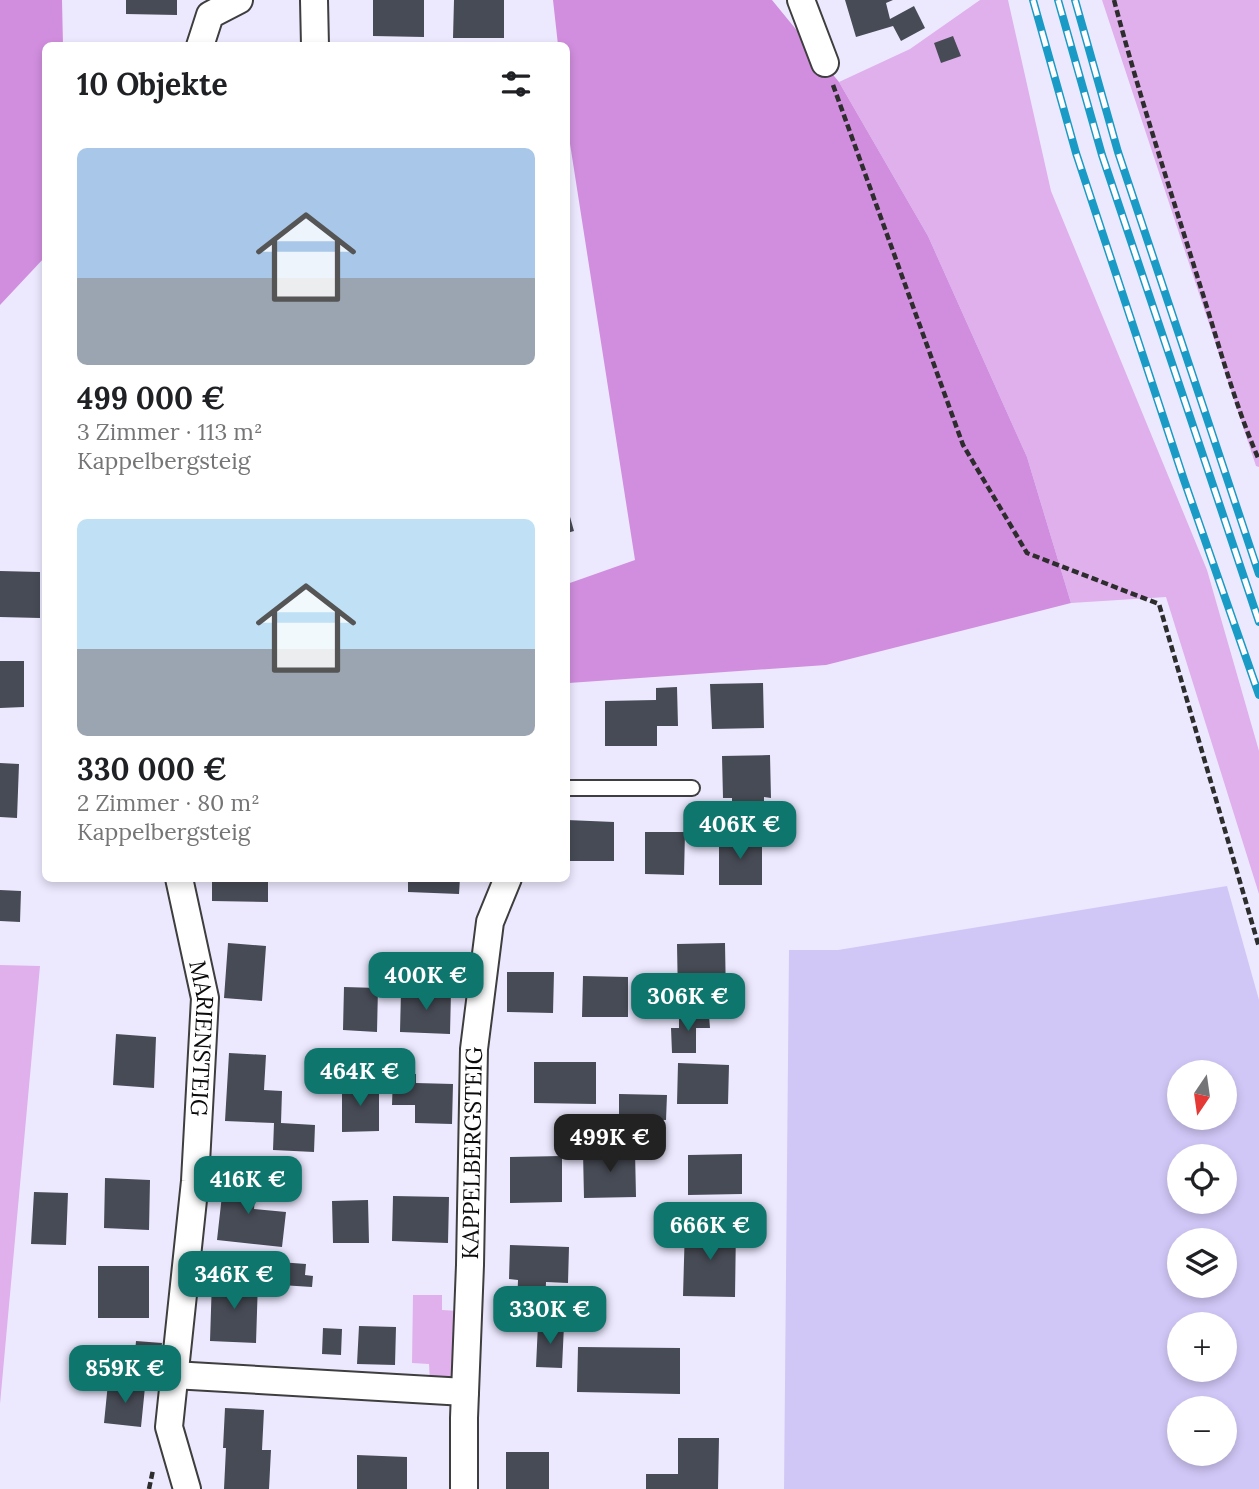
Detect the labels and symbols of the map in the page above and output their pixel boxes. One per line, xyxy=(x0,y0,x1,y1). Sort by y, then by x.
pin: 406K € xyxy=(683,802,797,861)
pin: 400K € xyxy=(369,953,483,1012)
street label: MARIENSTEIG xyxy=(183,958,220,1118)
pin: 306K € xyxy=(631,974,745,1033)
street label: KAPPELBERGSTEIG xyxy=(455,1046,488,1260)
pin: 464K € xyxy=(303,1048,417,1108)
north arrow xyxy=(1167,1060,1237,1130)
pin: 499K € xyxy=(553,1114,667,1174)
pin: 416K € xyxy=(191,1156,305,1216)
pin: 666K € xyxy=(653,1202,767,1262)
pin: 346K € xyxy=(177,1252,291,1311)
pin: 330K € xyxy=(493,1286,607,1346)
pin: 859K € xyxy=(68,1346,182,1405)

